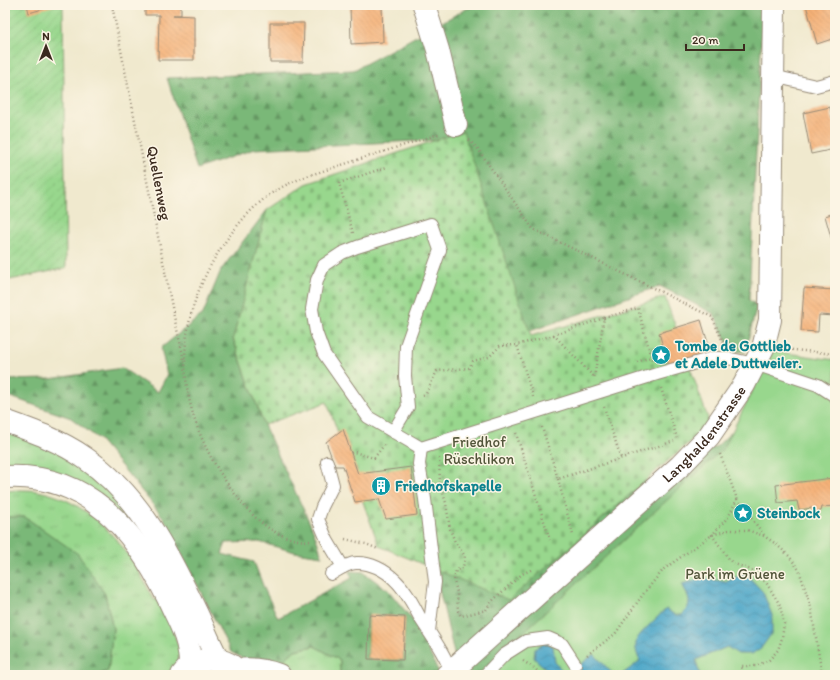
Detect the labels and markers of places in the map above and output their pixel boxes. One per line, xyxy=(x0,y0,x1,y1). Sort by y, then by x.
place label: Tombe de Gottlieb et Adele Duttweiler. xyxy=(674,337,802,372)
place icon: Tombe de Gottlieb et Adele Duttweiler. xyxy=(650,344,672,366)
building icon: Friedhofskapelle xyxy=(370,475,392,497)
place label: Friedhofskapelle xyxy=(395,477,502,496)
place icon: Steinbock xyxy=(732,502,754,524)
place label: Steinbock xyxy=(757,504,821,522)

